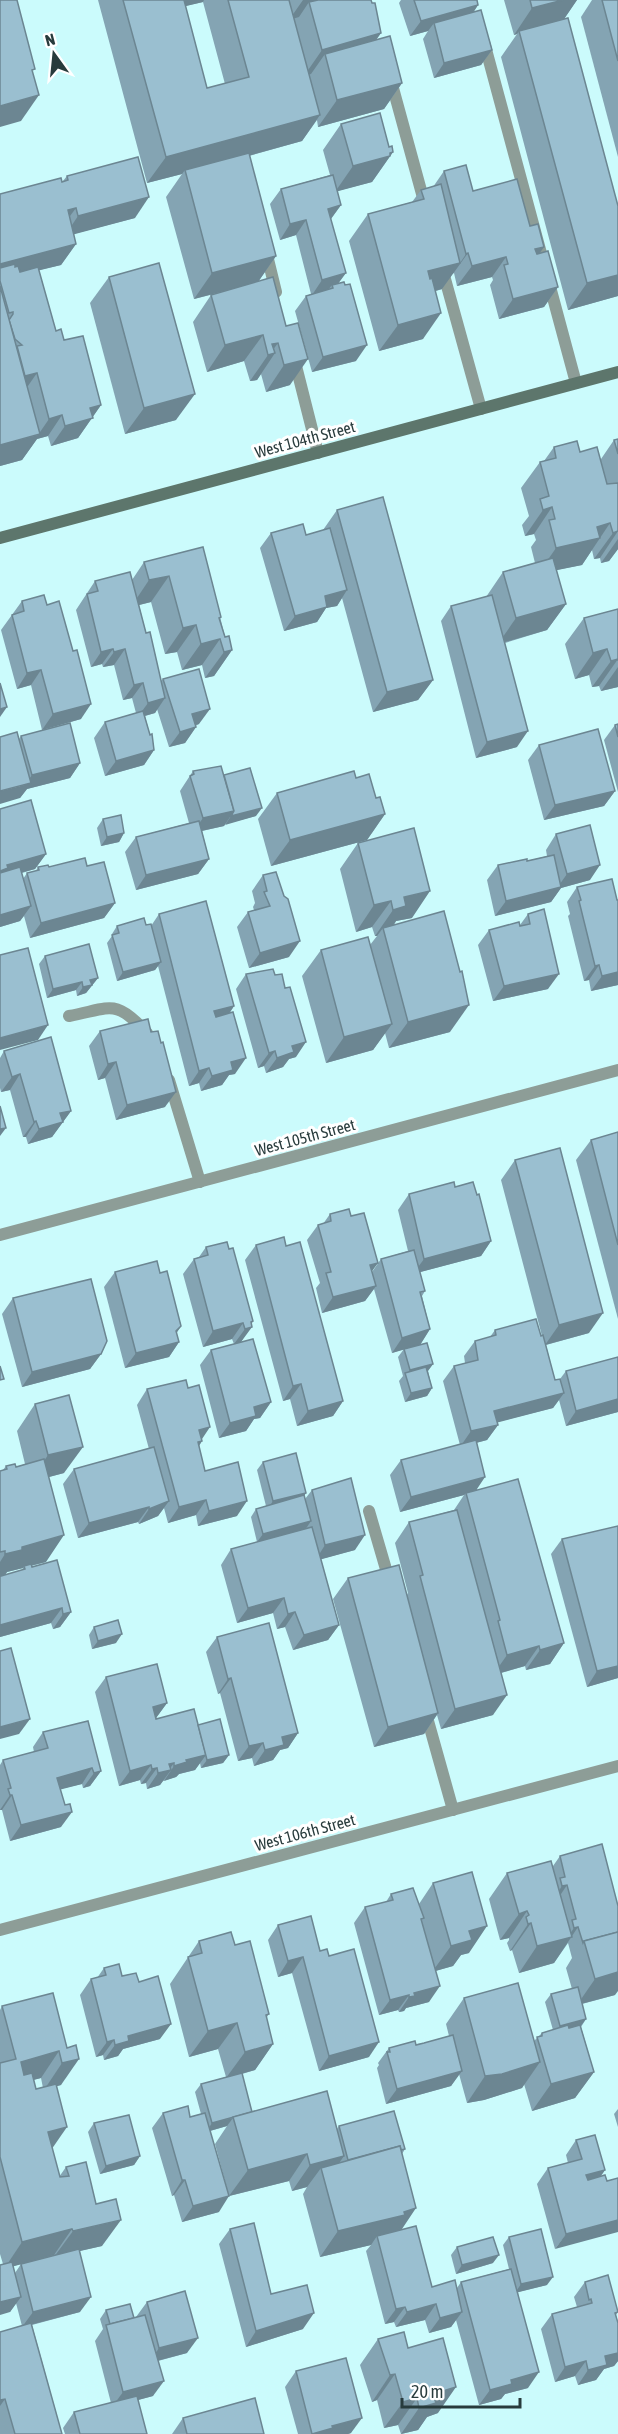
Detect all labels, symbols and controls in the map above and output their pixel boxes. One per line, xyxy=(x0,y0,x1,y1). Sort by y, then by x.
north arrow xyxy=(24,24,84,84)
text: N xyxy=(43,30,57,49)
street label: West 104th Street xyxy=(253,417,357,461)
street label: West 105th Street xyxy=(253,1115,357,1159)
street label: West 106th Street xyxy=(253,1810,357,1854)
scale bar xyxy=(402,2371,520,2409)
text: 20 m xyxy=(411,2381,443,2402)

